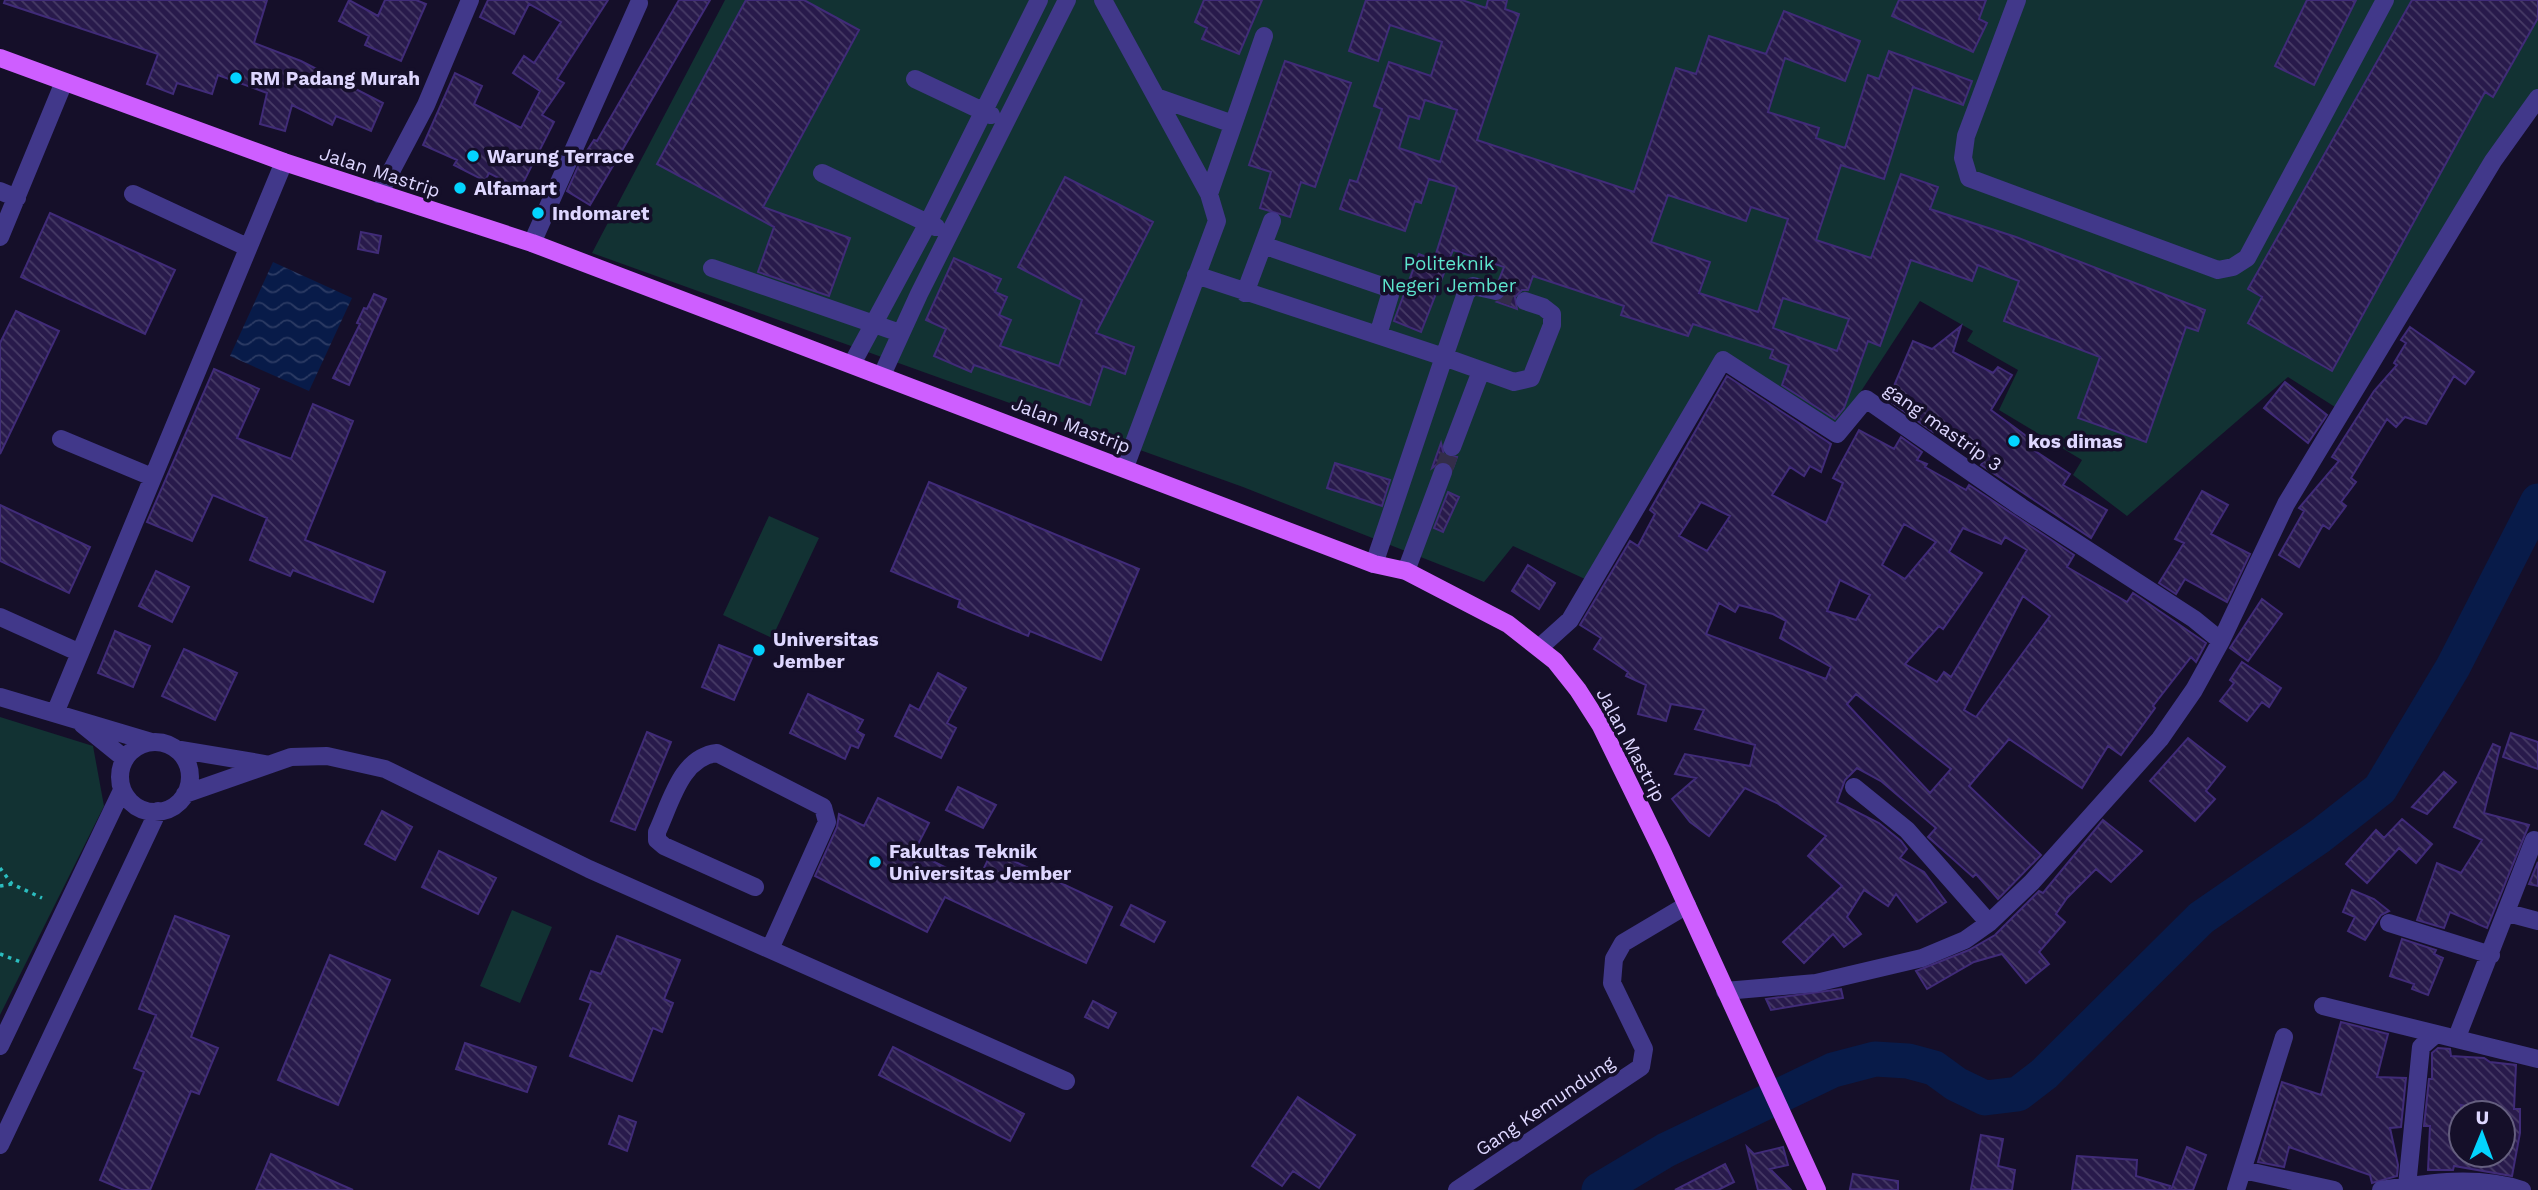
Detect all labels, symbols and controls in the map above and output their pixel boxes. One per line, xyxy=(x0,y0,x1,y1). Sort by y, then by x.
place label: RM Padang Murah xyxy=(250,67,420,90)
marker: RM Padang Murah xyxy=(228,70,244,86)
street label: Jalan Mastrip xyxy=(317,142,443,202)
place label: Warung Terrace xyxy=(487,145,634,168)
marker: Warung Terrace xyxy=(465,148,481,164)
place label: Alfamart xyxy=(474,177,558,200)
marker: Alfamart xyxy=(452,180,468,196)
place label: Indomaret xyxy=(552,202,650,225)
marker: Indomaret xyxy=(530,205,546,221)
park label: Politeknik Negeri Jember xyxy=(1382,252,1517,297)
street label: gang mastrip 3 xyxy=(1880,378,2006,476)
street label: Jalan Mastrip xyxy=(1008,392,1134,458)
place label: kos dimas xyxy=(2028,430,2123,453)
marker: kos dimas xyxy=(2006,433,2022,449)
place label: Universitas Jember xyxy=(773,628,879,673)
marker: Universitas Jember xyxy=(751,642,767,658)
street label: Jalan Mastrip xyxy=(1591,684,1671,806)
place label: Fakultas Teknik Universitas Jember xyxy=(889,840,1072,885)
marker: Fakultas Teknik Universitas Jember xyxy=(867,854,883,870)
street label: Gang Kemundung xyxy=(1471,1051,1620,1161)
north arrow xyxy=(2447,1099,2517,1169)
text: U xyxy=(2475,1106,2489,1129)

